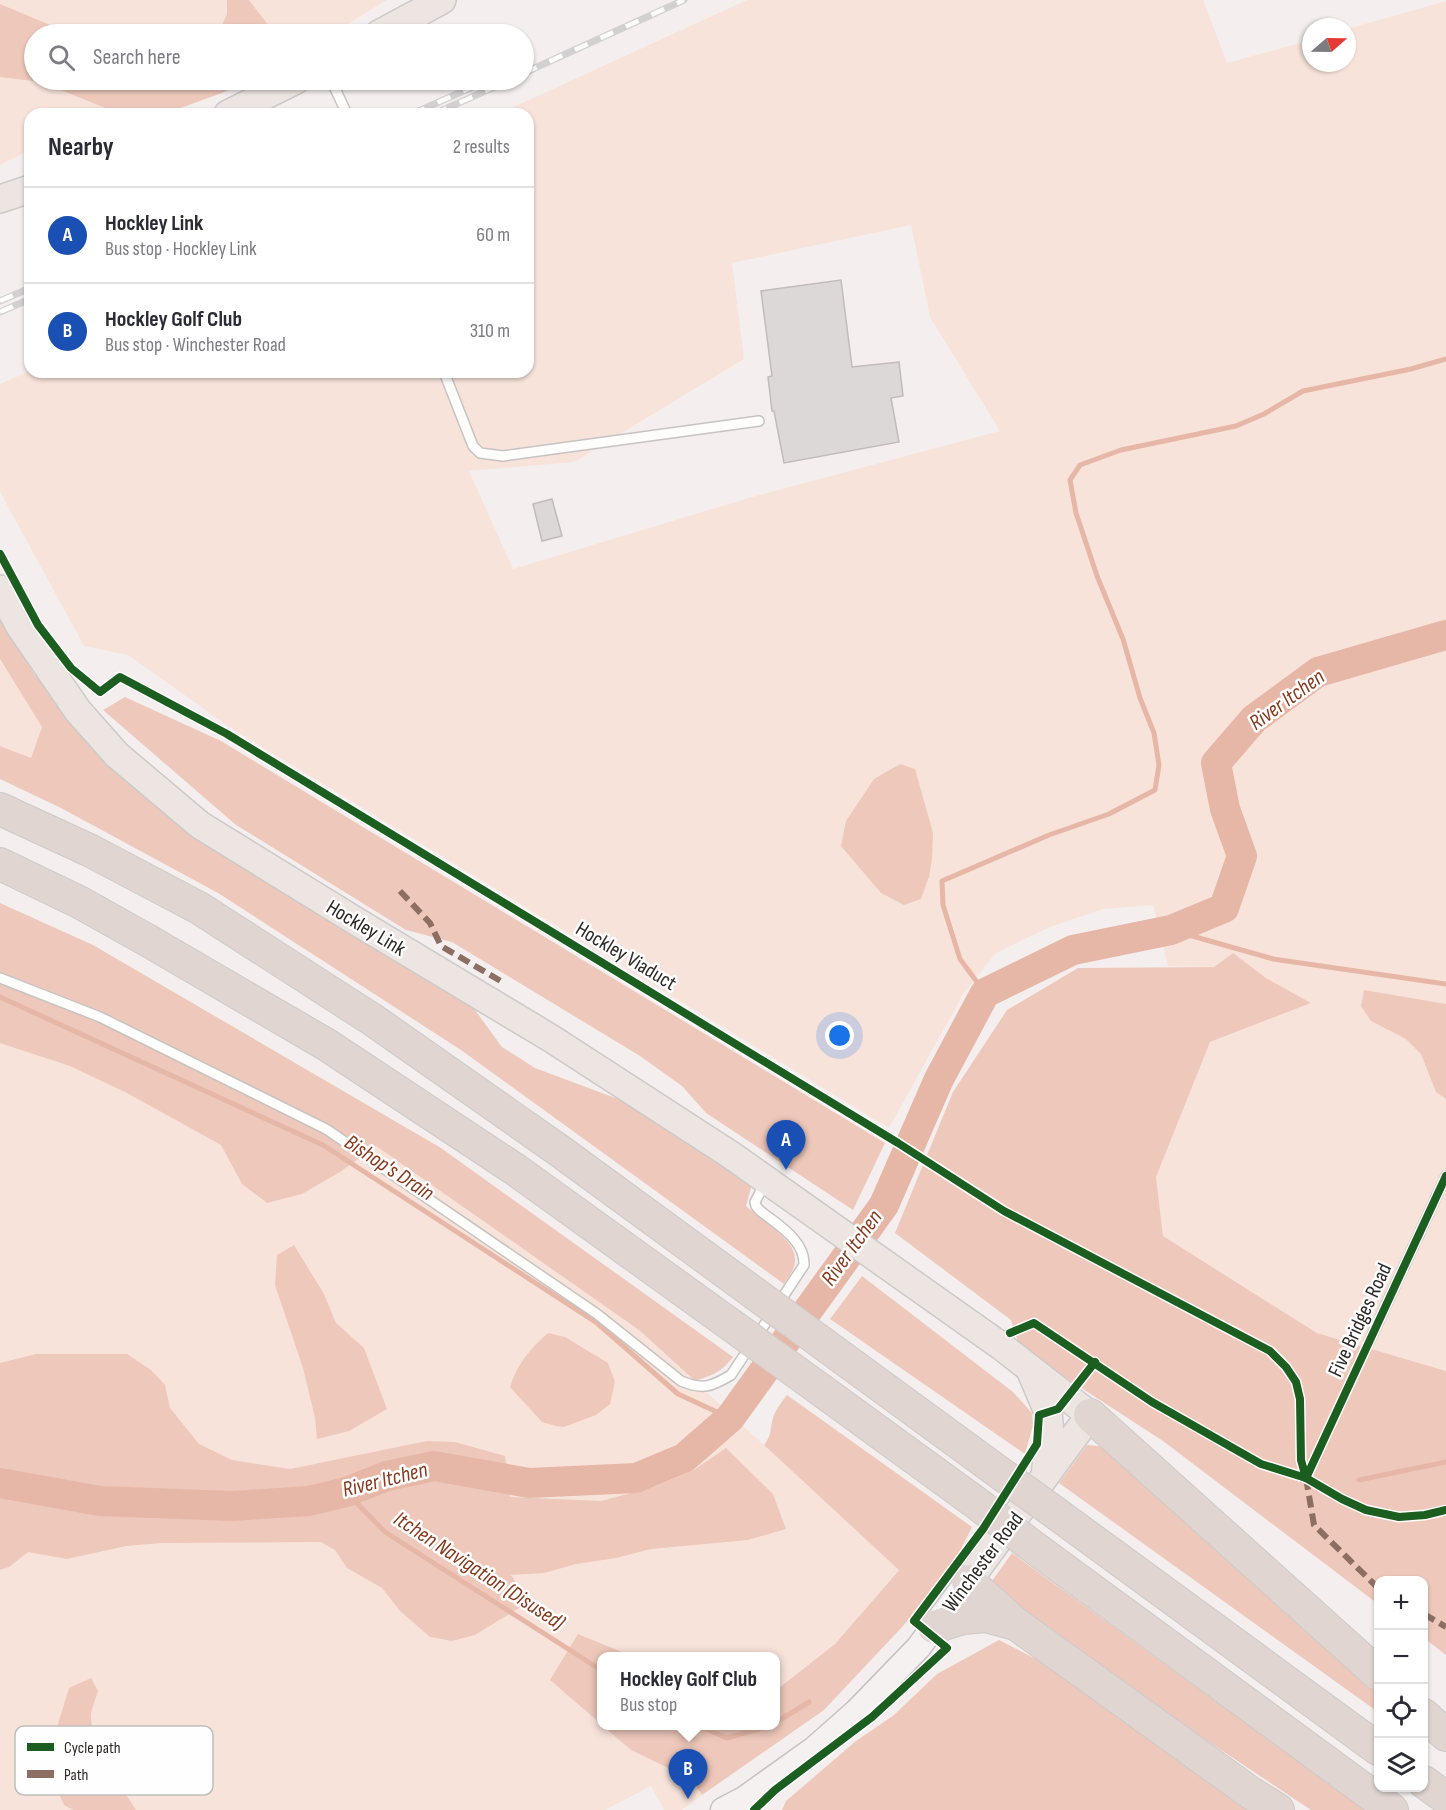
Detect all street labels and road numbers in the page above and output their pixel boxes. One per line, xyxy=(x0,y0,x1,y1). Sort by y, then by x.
street label: Hockley Link xyxy=(322,895,410,961)
street label: Hockley Viaduct xyxy=(571,916,681,996)
street label: Five Bridges Road xyxy=(1323,1259,1397,1381)
street label: Winchester Road xyxy=(937,1507,1029,1617)

